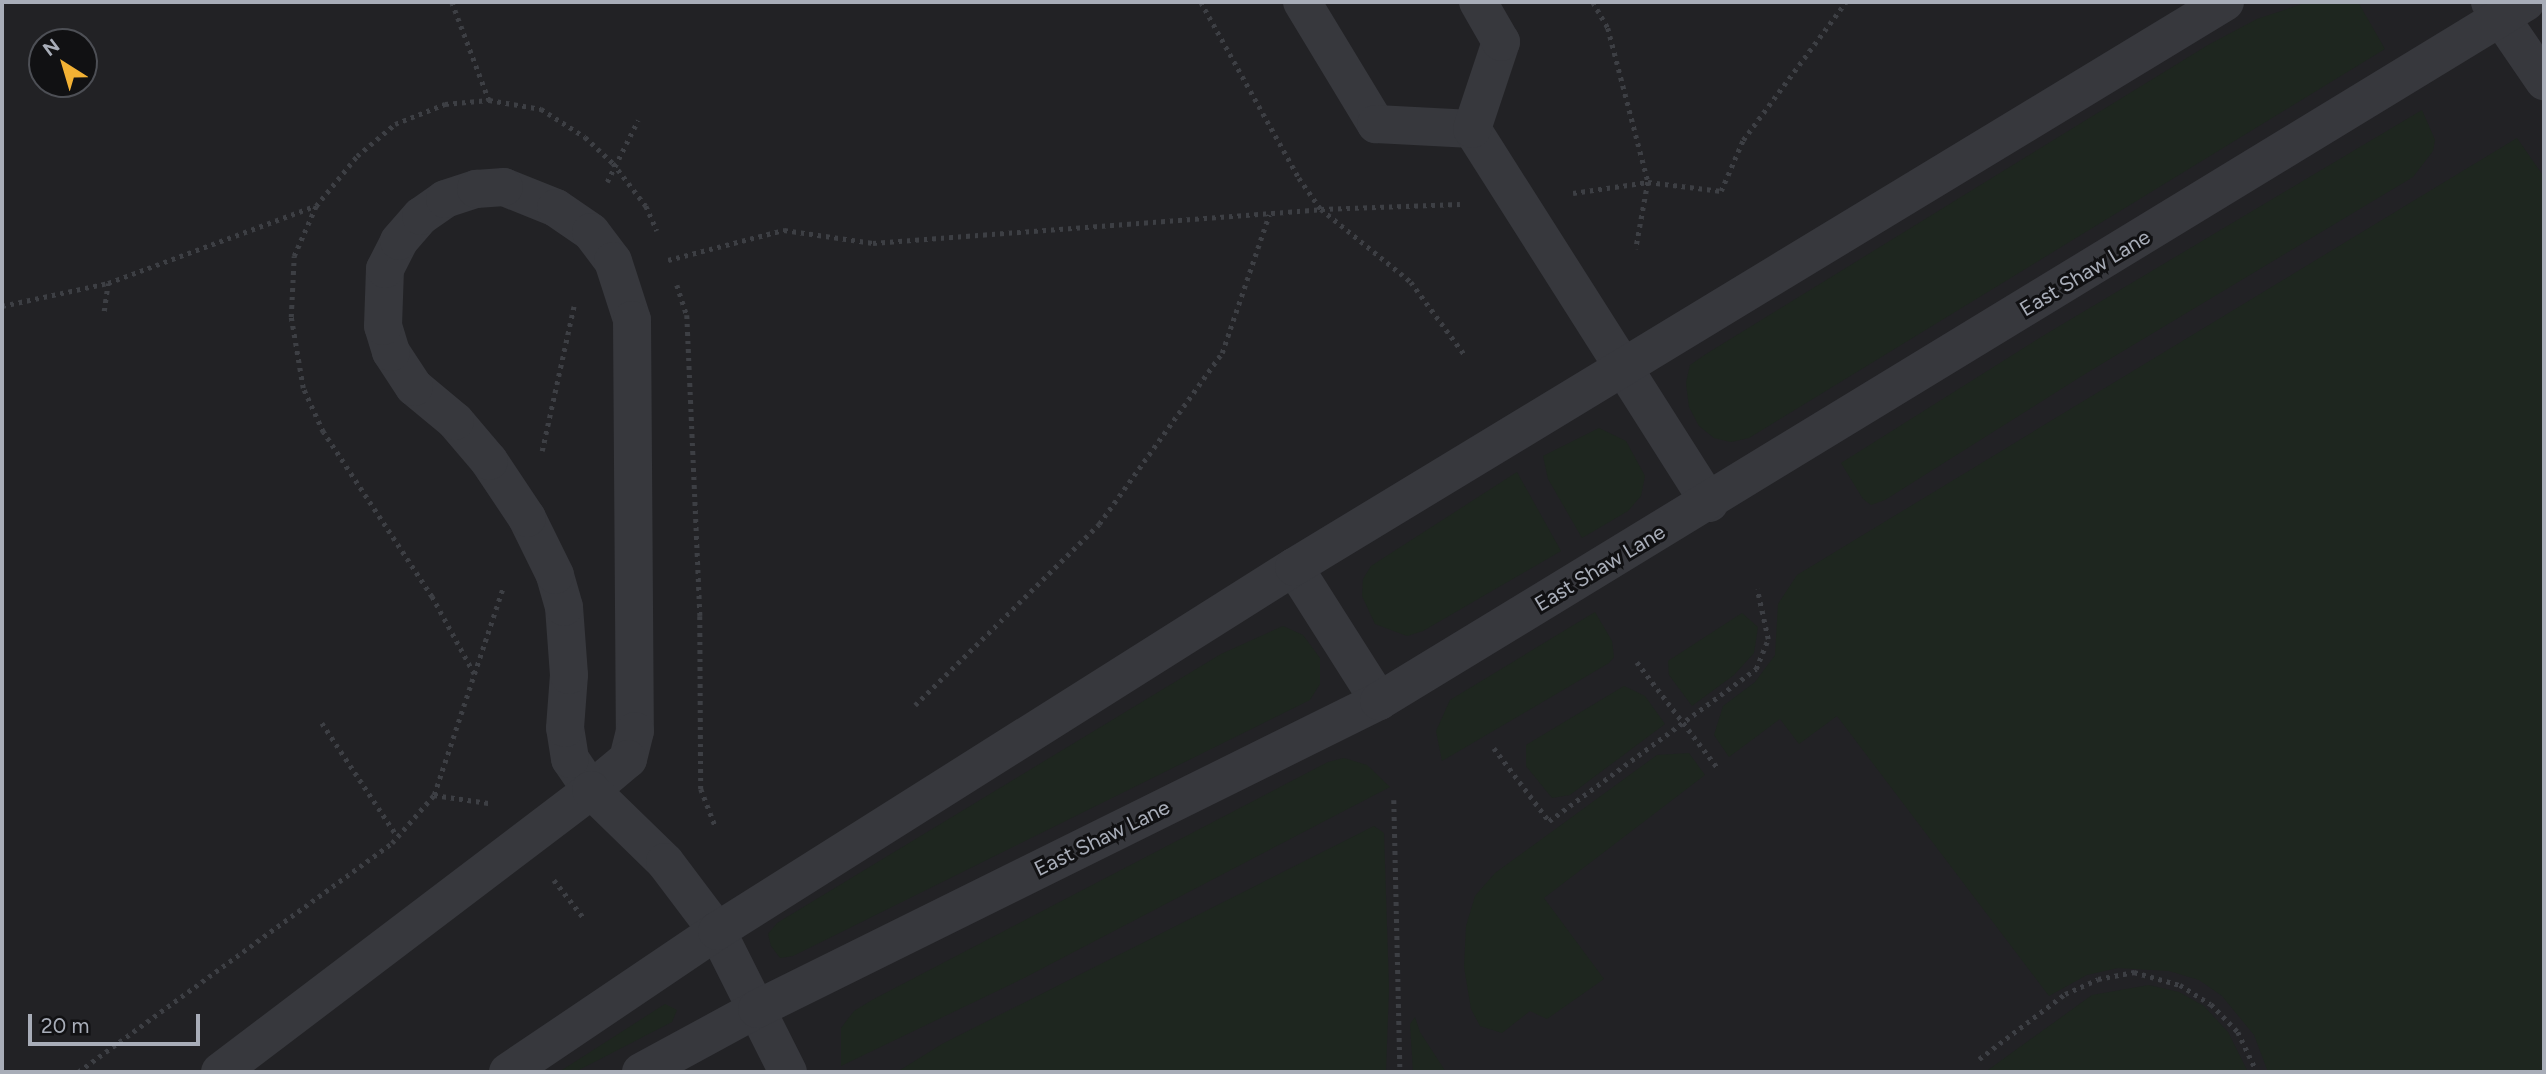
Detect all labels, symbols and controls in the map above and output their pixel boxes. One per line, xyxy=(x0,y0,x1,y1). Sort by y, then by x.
north arrow xyxy=(28,28,98,98)
text: N xyxy=(38,34,64,61)
street label: East Shaw Lane xyxy=(2015,224,2155,322)
street label: East Shaw Lane xyxy=(1530,519,1670,617)
street label: East Shaw Lane xyxy=(1030,794,1174,882)
scale bar xyxy=(32,1000,203,1044)
text: 20 m xyxy=(41,1013,89,1038)

